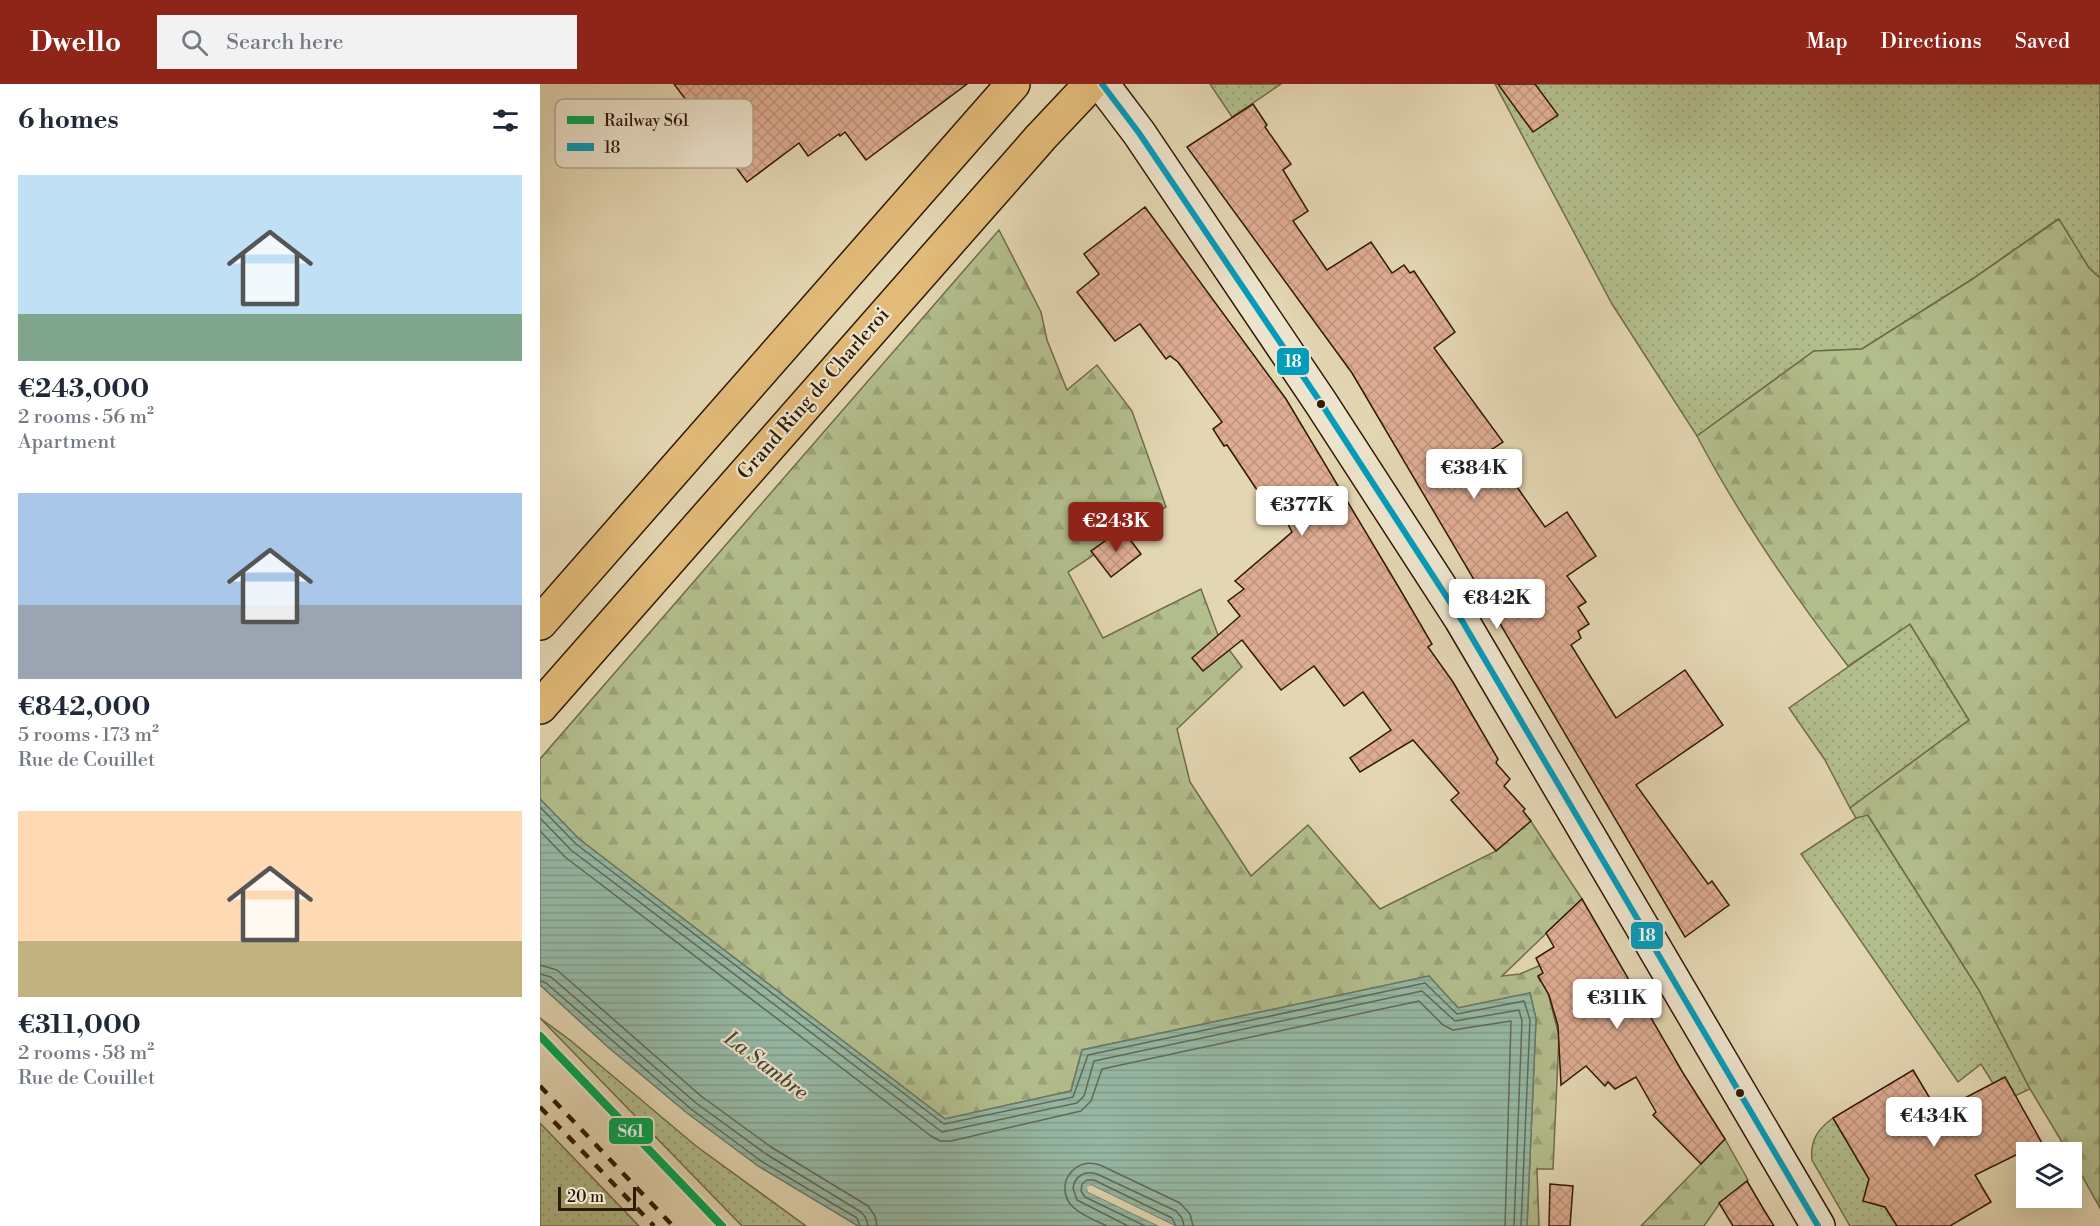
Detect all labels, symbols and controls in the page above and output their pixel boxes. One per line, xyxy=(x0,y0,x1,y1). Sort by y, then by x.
search box xyxy=(157,15,577,69)
text: Dwello xyxy=(30,25,121,60)
icon: search xyxy=(178,26,211,59)
text: Search here xyxy=(226,29,344,56)
text: Map xyxy=(1806,29,1848,55)
text: Directions xyxy=(1881,29,1982,55)
text: Saved xyxy=(2015,29,2070,55)
legend xyxy=(555,99,753,168)
text: 6 homes xyxy=(18,104,119,136)
icon: filters xyxy=(489,104,522,137)
text: Railway S61 xyxy=(604,111,689,131)
text: 18 xyxy=(604,138,621,158)
icon: home xyxy=(216,214,324,322)
street label: Grand Ring de Charleroi xyxy=(733,303,896,485)
line badge: 18 xyxy=(1276,347,1310,376)
text: 18 xyxy=(1284,352,1302,372)
text: €243,000 xyxy=(18,373,149,405)
unlabelled marker xyxy=(1315,398,1327,410)
text: 2 rooms · 56 m² xyxy=(18,405,154,430)
text: Apartment xyxy=(18,430,116,455)
pin: €384K xyxy=(1432,449,1516,500)
text: €384K xyxy=(1440,456,1508,481)
pin: €377K xyxy=(1260,486,1344,537)
text: €377K xyxy=(1270,493,1334,518)
pin: €243K xyxy=(1074,502,1158,553)
text: €243K xyxy=(1082,509,1150,534)
icon: home xyxy=(216,532,324,640)
pin: €842K xyxy=(1455,579,1539,630)
text: €842K xyxy=(1463,586,1531,611)
text: €842,000 xyxy=(18,691,150,723)
text: 5 rooms · 173 m² xyxy=(18,723,159,748)
text: Rue de Couillet xyxy=(18,748,155,773)
icon: home xyxy=(216,850,324,958)
line badge: 18 xyxy=(1630,921,1664,950)
text: 18 xyxy=(1638,926,1656,946)
pin: €311K xyxy=(1575,979,1659,1030)
text: €311K xyxy=(1587,986,1647,1011)
text: €311,000 xyxy=(18,1009,141,1041)
water label: La Sambre xyxy=(718,1025,813,1106)
text: 2 rooms · 58 m² xyxy=(18,1041,154,1066)
text: Rue de Couillet xyxy=(18,1066,155,1091)
unlabelled marker xyxy=(1734,1087,1746,1099)
pin: €434K xyxy=(1892,1097,1976,1148)
text: €434K xyxy=(1900,1104,1968,1129)
line badge: S61 xyxy=(608,1117,654,1145)
text: S61 xyxy=(618,1122,645,1142)
map controls xyxy=(2016,1142,2082,1208)
button: layers xyxy=(2016,1142,2082,1208)
scale bar xyxy=(558,1184,636,1212)
text: 20 m xyxy=(567,1187,604,1207)

